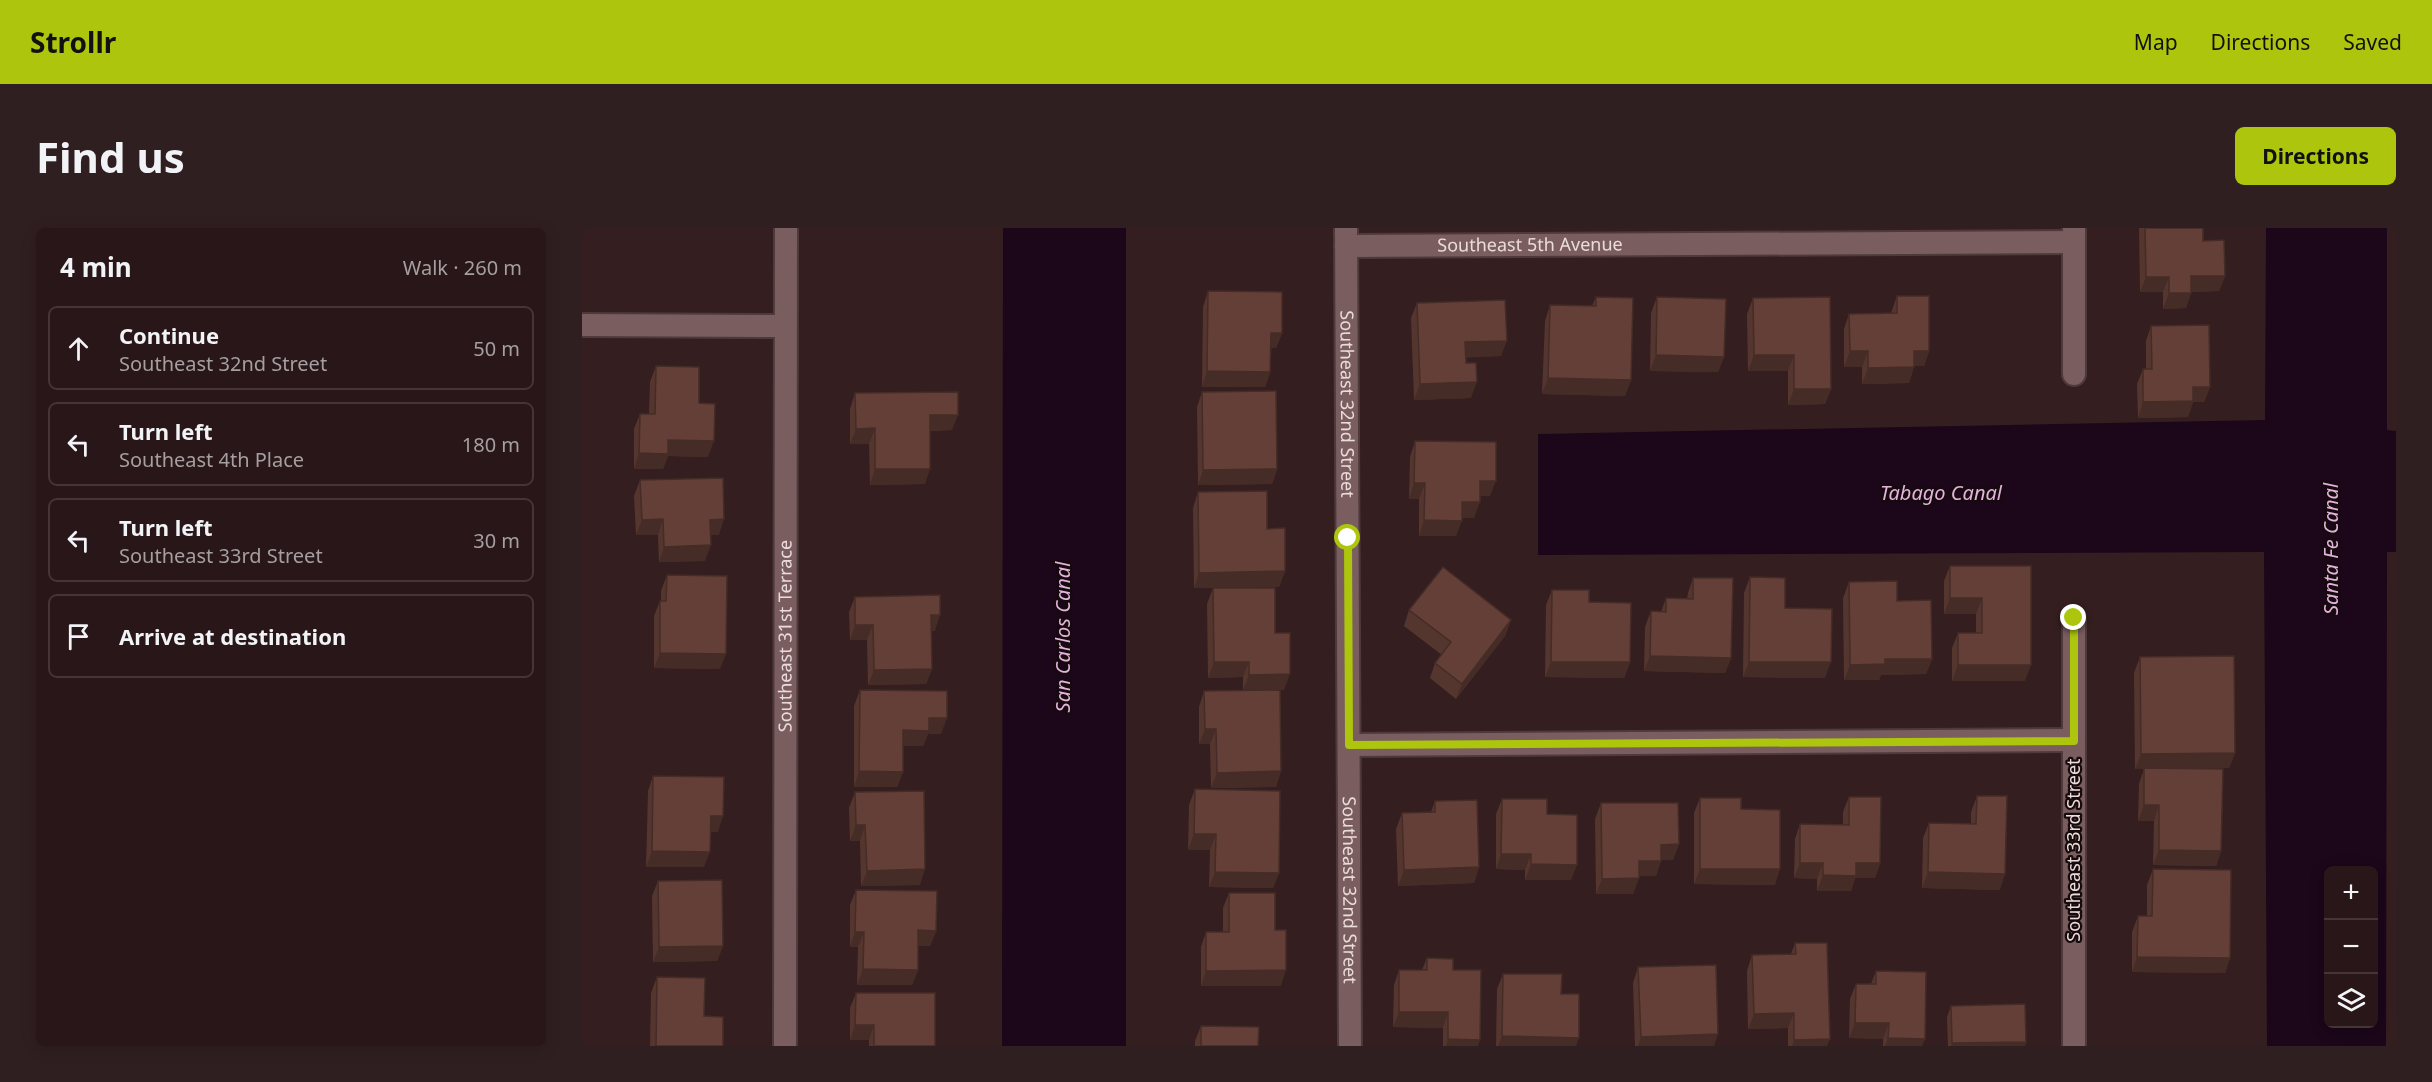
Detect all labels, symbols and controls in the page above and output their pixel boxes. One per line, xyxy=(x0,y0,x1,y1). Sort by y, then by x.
text: Strollr xyxy=(30,23,116,61)
text: Map xyxy=(2134,28,2178,56)
text: Directions xyxy=(2211,28,2310,56)
text: Saved xyxy=(2343,28,2402,56)
button: Directions xyxy=(2235,127,2396,185)
text: Find us xyxy=(36,128,185,185)
street label: Southeast 5th Avenue xyxy=(1437,231,1623,256)
text: 4 min xyxy=(60,249,132,285)
text: Walk · 260 m xyxy=(403,254,522,281)
street label: Southeast 32nd Street xyxy=(1335,310,1360,498)
text: Continue xyxy=(119,320,219,350)
icon: ahead xyxy=(62,332,95,365)
text: 50 m xyxy=(473,335,520,362)
text: Southeast 32nd Street xyxy=(119,350,327,377)
text: Turn left xyxy=(119,416,213,446)
icon: left xyxy=(62,428,95,461)
text: 180 m xyxy=(462,431,520,458)
text: Southeast 4th Place xyxy=(119,446,304,473)
water label: Tabago Canal xyxy=(1880,479,2003,506)
water label: Santa Fe Canal xyxy=(2317,482,2344,615)
text: Turn left xyxy=(119,512,213,542)
icon: left xyxy=(62,524,95,557)
route start xyxy=(1334,524,1360,550)
text: 30 m xyxy=(473,527,520,554)
street label: Southeast 31st Terrace xyxy=(772,540,797,732)
text: Southeast 33rd Street xyxy=(119,542,323,569)
water label: San Carlos Canal xyxy=(1049,561,1076,712)
route end xyxy=(2060,604,2086,630)
icon: arrive xyxy=(62,620,95,653)
text: Arrive at destination xyxy=(119,621,346,651)
street label: Southeast 33rd Street xyxy=(2061,758,2085,942)
street label: Southeast 32nd Street xyxy=(1338,796,1363,984)
map controls xyxy=(2324,866,2378,1028)
button: + xyxy=(2324,866,2378,920)
button: − xyxy=(2324,920,2378,974)
button: layers xyxy=(2324,974,2378,1028)

